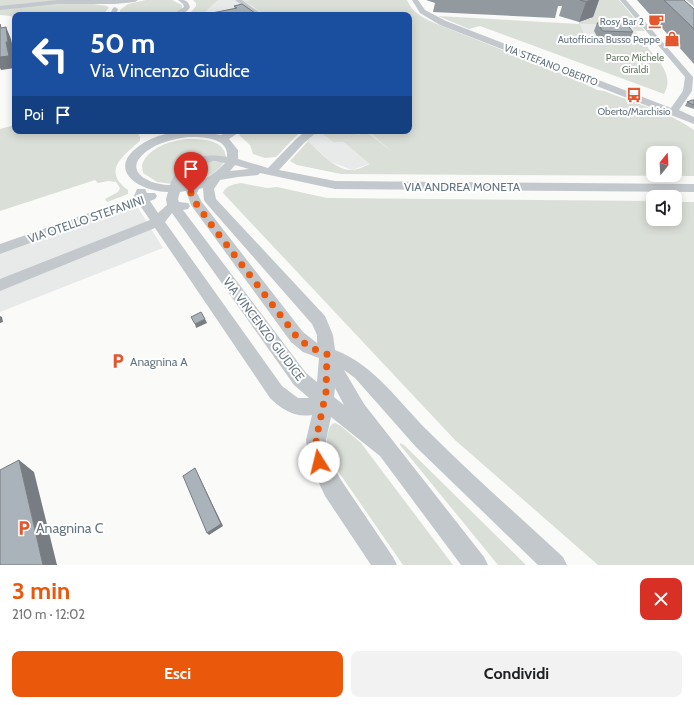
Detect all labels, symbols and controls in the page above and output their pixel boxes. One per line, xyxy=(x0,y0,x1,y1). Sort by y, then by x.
cafe icon: Rosy Bar 2 xyxy=(647,12,665,30)
place label: Rosy Bar 2 xyxy=(600,15,644,28)
text: 50 m xyxy=(90,26,155,60)
icon: left xyxy=(24,28,76,80)
shop icon: Autofficina Busso Peppe xyxy=(663,30,681,48)
place label: Autofficina Busso Peppe xyxy=(558,33,660,46)
street label: VIA STEFANO OBERTO xyxy=(502,41,600,89)
park label: Parco Michele Giraldi xyxy=(606,51,664,76)
text: Via Vincenzo Giudice xyxy=(90,60,250,82)
bus stop icon: Oberto/Marchisio xyxy=(625,86,643,104)
icon: arrive xyxy=(52,104,74,126)
place label: Oberto/Marchisio xyxy=(597,105,671,118)
text: Poi xyxy=(24,106,44,124)
north arrow xyxy=(646,146,682,182)
map controls xyxy=(646,146,682,226)
pin xyxy=(174,152,208,193)
icon: arrive xyxy=(180,158,202,180)
street label: VIA ANDREA MONETA xyxy=(404,179,521,194)
button: sound xyxy=(646,190,682,226)
street label: VIA OTELLO STEFANINI xyxy=(26,192,146,246)
street label: VIA VINCENZO GIUDICE xyxy=(220,274,308,384)
parking icon: Anagnina A xyxy=(109,352,127,370)
place label: Anagnina A xyxy=(130,354,188,369)
position arrow xyxy=(298,441,340,483)
parking icon: Anagnina C xyxy=(15,519,33,537)
place label: Anagnina C xyxy=(36,519,104,537)
text: 3 min xyxy=(12,576,70,605)
button: close xyxy=(640,578,682,620)
text: 210 m · 12:02 xyxy=(12,606,85,622)
button: Esci xyxy=(12,651,343,697)
button: Condividi xyxy=(351,651,682,697)

